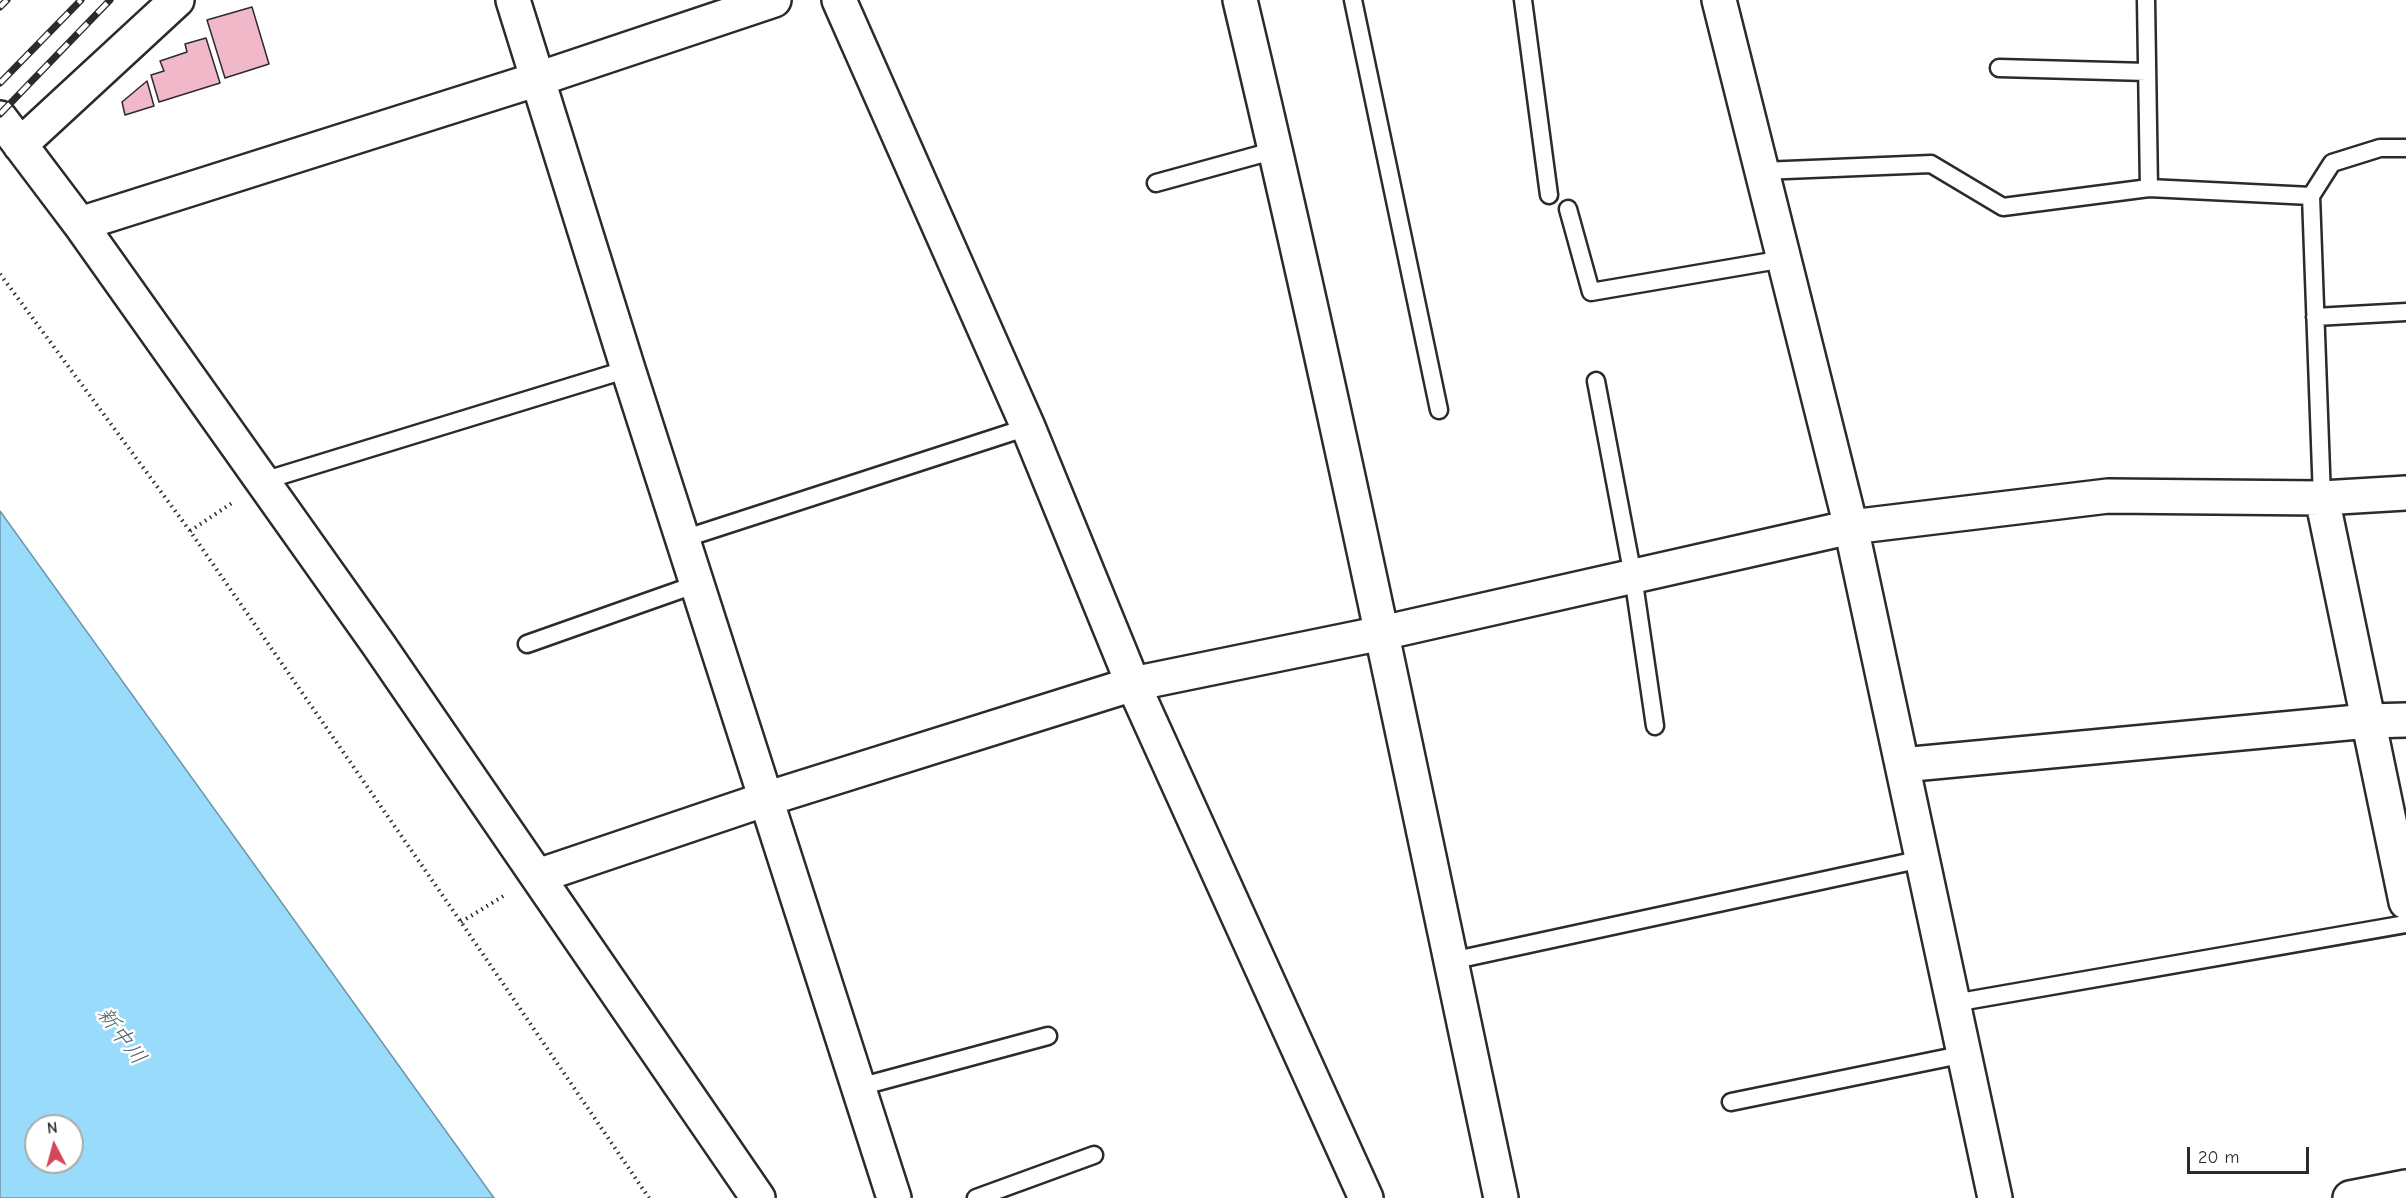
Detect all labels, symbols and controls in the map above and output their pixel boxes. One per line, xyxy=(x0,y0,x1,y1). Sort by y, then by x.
water label: 新中川 xyxy=(91,1002,151,1070)
north arrow xyxy=(24,1114,84,1174)
text: N xyxy=(46,1119,58,1138)
scale bar xyxy=(2190,1135,2312,1173)
text: 20 m xyxy=(2198,1147,2239,1168)

